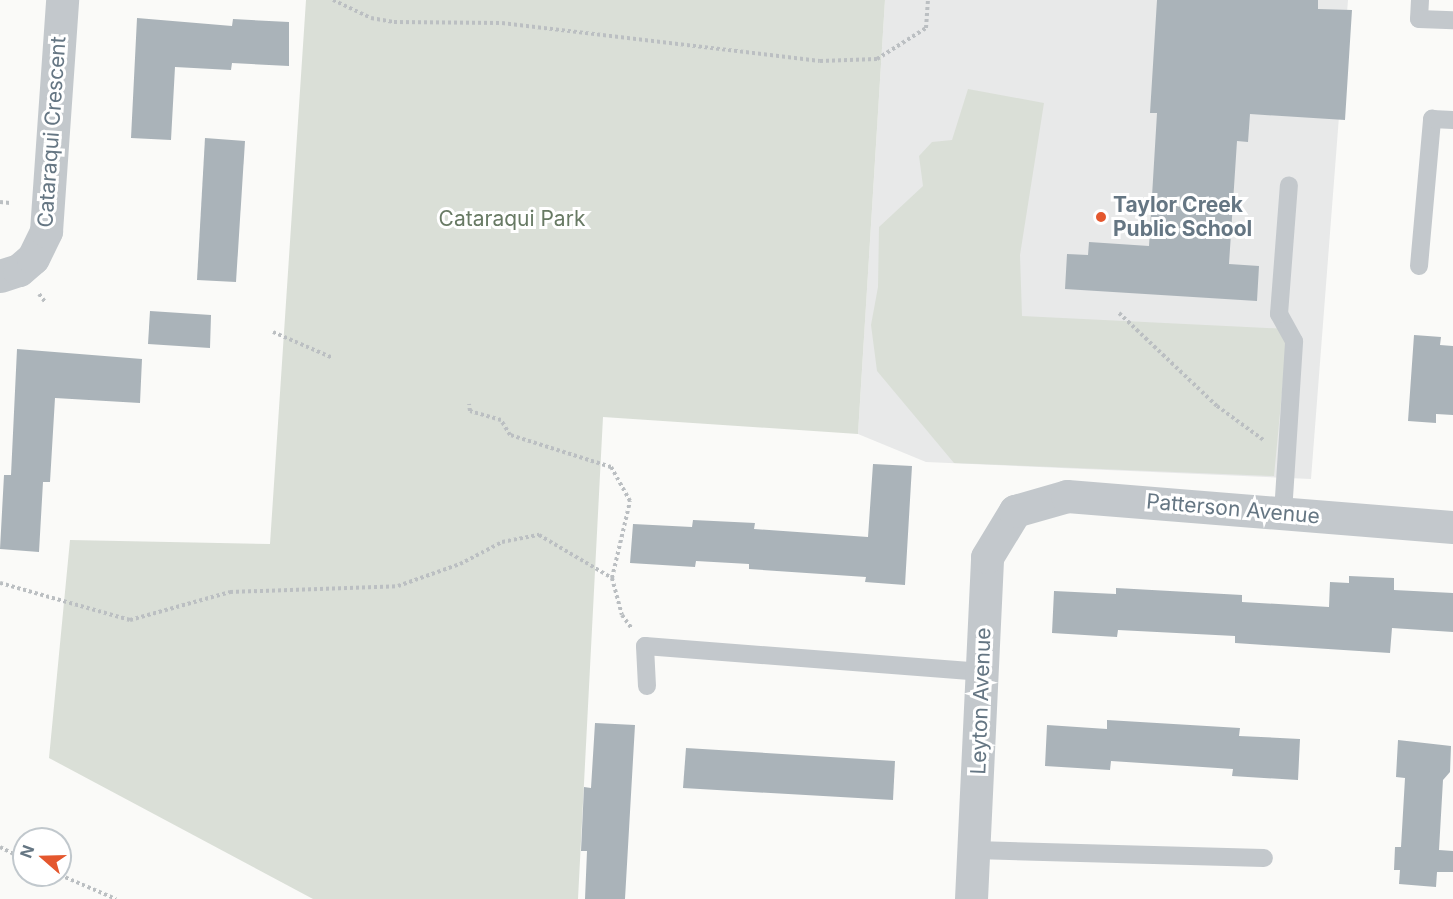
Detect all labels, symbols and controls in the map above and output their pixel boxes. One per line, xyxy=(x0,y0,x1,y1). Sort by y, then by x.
street label: Cataraqui Crescent xyxy=(33,36,71,228)
place label: Taylor Creek Public School xyxy=(1113,192,1252,242)
park label: Cataraqui Park xyxy=(439,206,585,232)
marker: Taylor Creek Public School xyxy=(1094,210,1108,224)
street label: Patterson Avenue xyxy=(1145,489,1321,529)
street label: Leyton Avenue xyxy=(966,627,996,775)
north arrow xyxy=(12,827,72,887)
text: N xyxy=(15,842,38,861)

